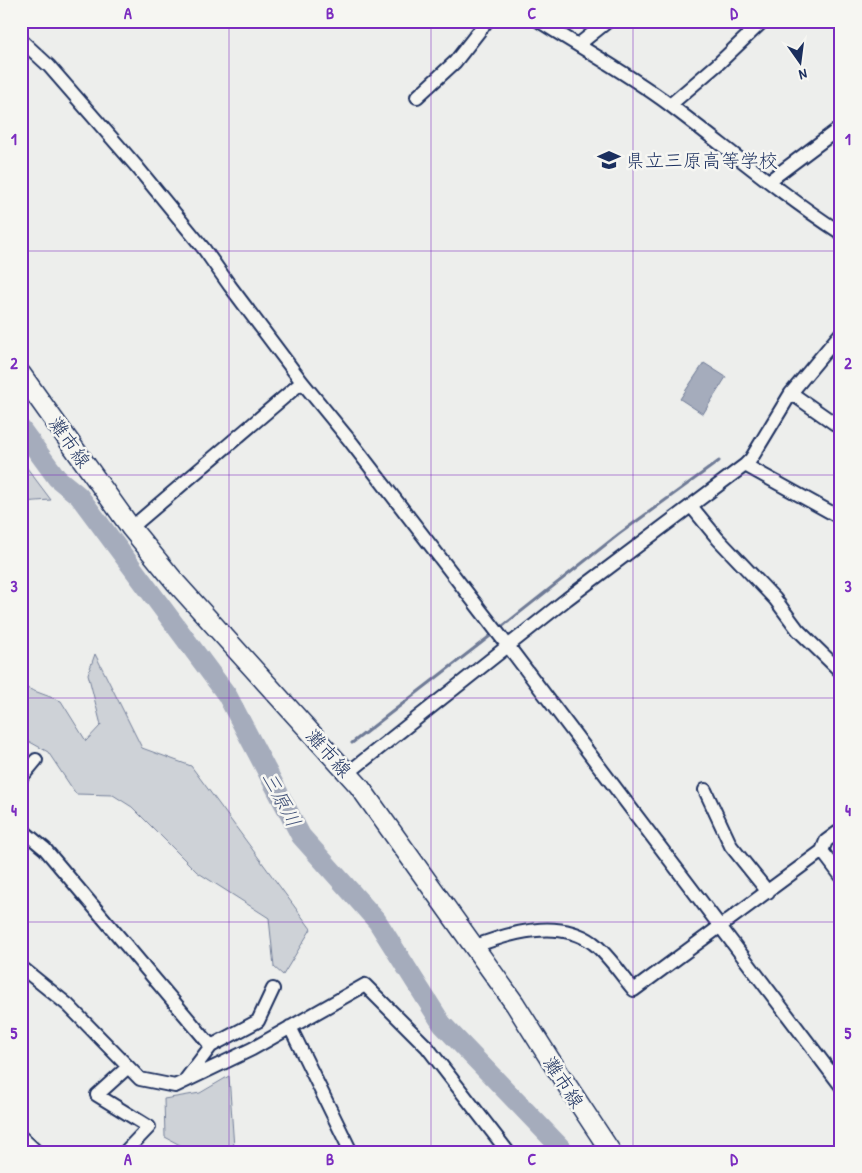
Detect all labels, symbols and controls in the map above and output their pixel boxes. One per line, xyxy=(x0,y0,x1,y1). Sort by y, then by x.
text: A xyxy=(124,2,132,24)
text: B xyxy=(326,2,334,24)
text: C xyxy=(528,2,537,24)
text: D xyxy=(730,2,738,24)
north arrow xyxy=(774,38,824,88)
text: N xyxy=(797,65,809,85)
text: 1 xyxy=(11,128,17,150)
text: 1 xyxy=(845,128,851,150)
school or university icon: 県立三原高等学校 xyxy=(596,147,622,173)
place label: 県立三原高等学校 xyxy=(626,147,778,173)
text: 2 xyxy=(10,352,18,374)
text: 2 xyxy=(844,352,852,374)
street label: 灘市線 xyxy=(43,411,97,473)
text: 3 xyxy=(10,575,18,597)
text: 3 xyxy=(844,575,852,597)
street label: 灘市線 xyxy=(300,723,358,783)
water label: 三原川 xyxy=(256,766,308,832)
text: 4 xyxy=(11,799,17,821)
text: 4 xyxy=(845,799,851,821)
text: 5 xyxy=(11,1022,18,1044)
text: 5 xyxy=(845,1022,852,1044)
street label: 灘市線 xyxy=(538,1051,590,1113)
text: A xyxy=(124,1148,132,1170)
text: B xyxy=(326,1148,334,1170)
text: C xyxy=(528,1148,537,1170)
text: D xyxy=(730,1148,738,1170)

